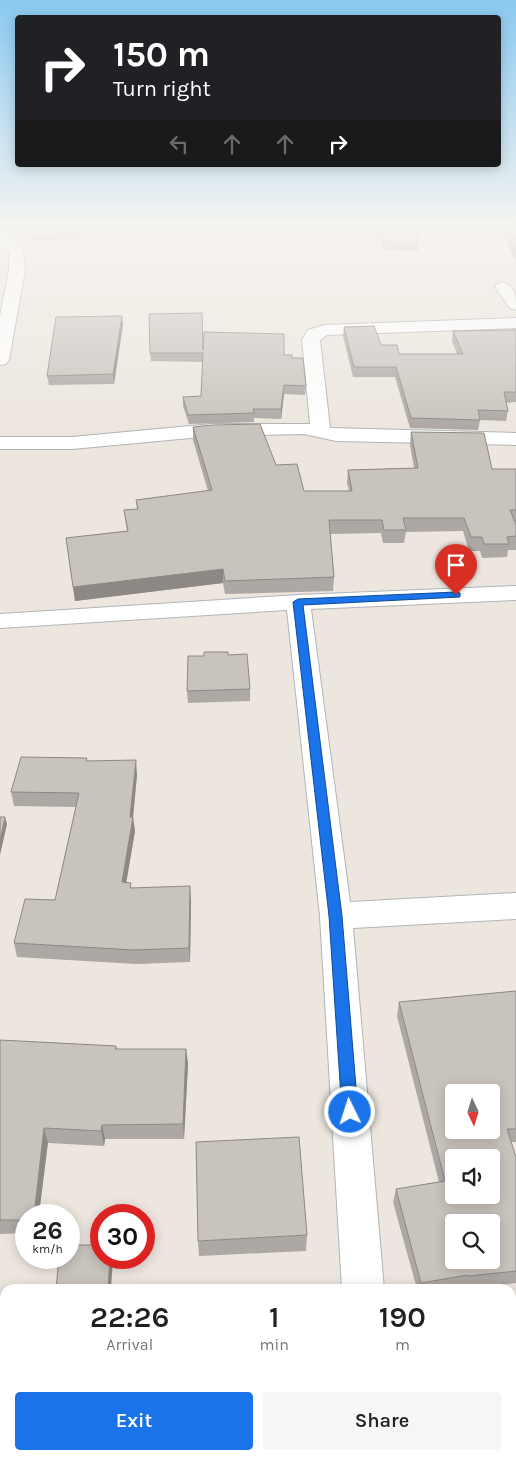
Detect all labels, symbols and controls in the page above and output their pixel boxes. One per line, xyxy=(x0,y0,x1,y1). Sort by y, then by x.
text: 150 m xyxy=(113,34,210,75)
icon: right xyxy=(30,35,95,100)
text: Turn right xyxy=(113,76,211,102)
icon: left xyxy=(165,130,193,158)
icon: ahead xyxy=(218,130,246,158)
icon: ahead xyxy=(271,130,299,158)
icon: right xyxy=(324,130,352,158)
pin xyxy=(435,544,477,595)
icon: arrive xyxy=(442,551,470,579)
north arrow xyxy=(445,1084,500,1139)
map controls xyxy=(445,1084,500,1269)
position arrow xyxy=(323,1085,375,1137)
button: sound xyxy=(445,1149,500,1204)
speed limit sign: 30 xyxy=(90,1204,155,1269)
button: search xyxy=(445,1214,500,1269)
text: 26 xyxy=(32,1216,63,1245)
text: km/h xyxy=(32,1242,63,1256)
text: 22:26 xyxy=(90,1299,169,1335)
text: 1 xyxy=(269,1299,279,1335)
text: 190 xyxy=(379,1299,426,1335)
text: Arrival xyxy=(106,1335,153,1354)
text: min xyxy=(259,1335,289,1354)
text: m xyxy=(395,1335,410,1354)
button: Exit xyxy=(15,1392,253,1450)
button: Share xyxy=(263,1392,501,1450)

